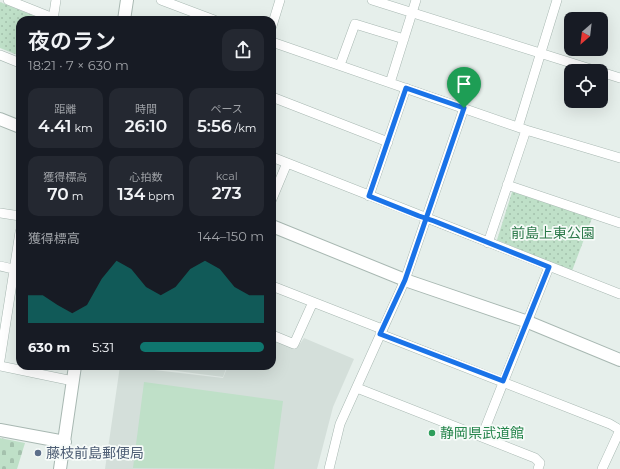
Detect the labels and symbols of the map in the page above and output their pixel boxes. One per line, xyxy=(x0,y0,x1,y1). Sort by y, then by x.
north arrow xyxy=(564,12,608,56)
pin xyxy=(447,67,481,108)
park label: 前島上東公園 xyxy=(511,224,595,242)
place label: 静岡県武道館 xyxy=(440,424,524,442)
marker: 静岡県武道館 xyxy=(427,428,437,438)
place label: 藤枝前島郵便局 xyxy=(46,444,144,462)
marker: 藤枝前島郵便局 xyxy=(33,448,43,458)

